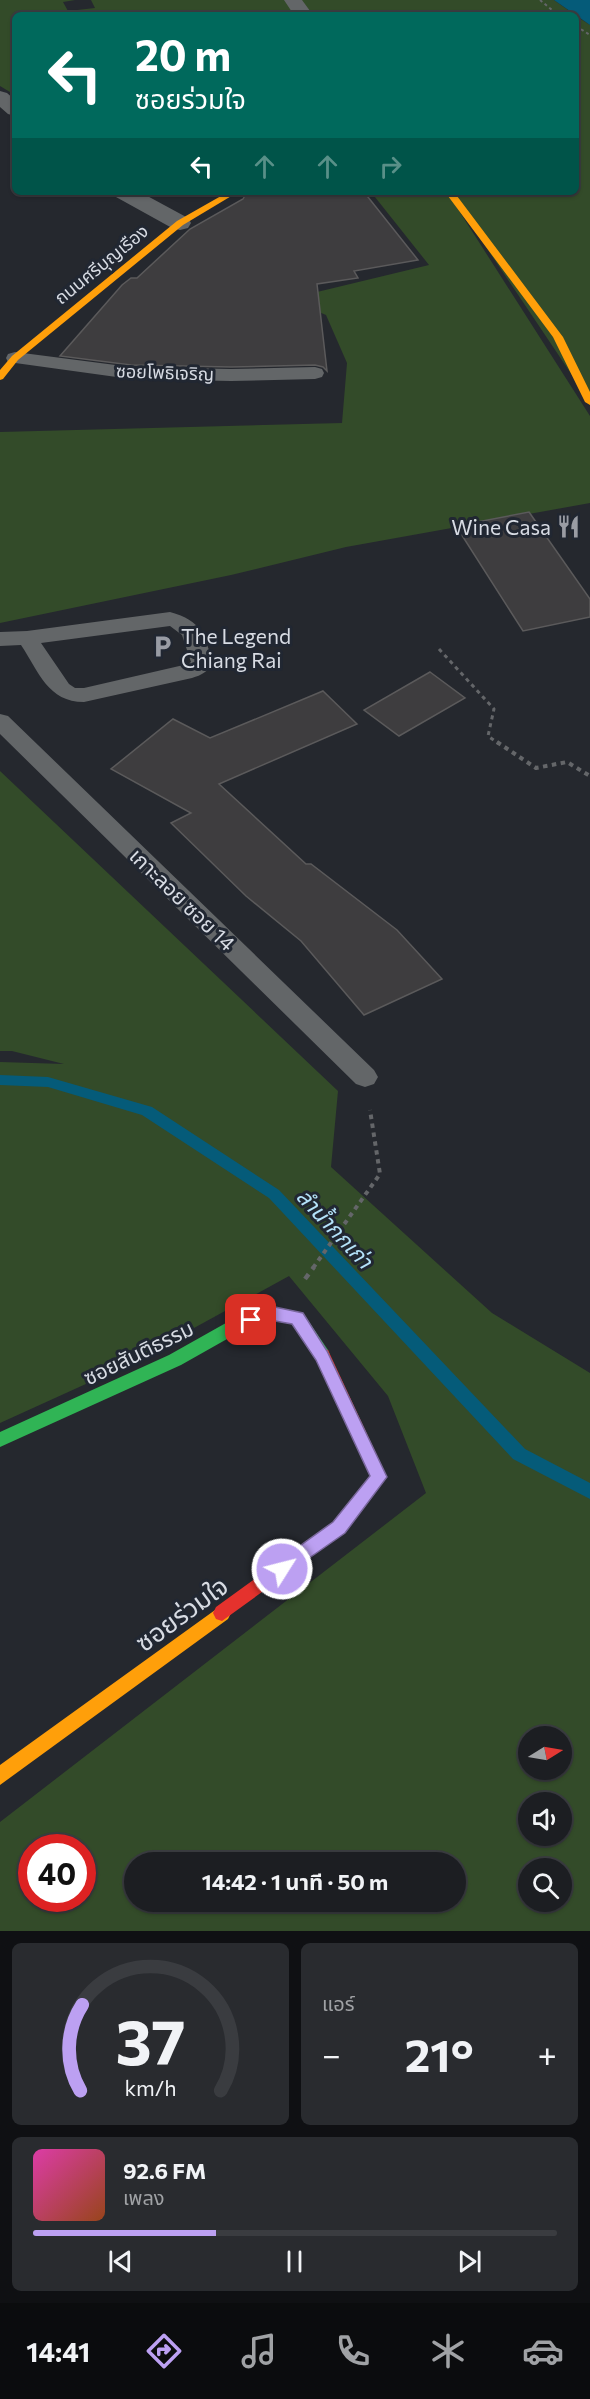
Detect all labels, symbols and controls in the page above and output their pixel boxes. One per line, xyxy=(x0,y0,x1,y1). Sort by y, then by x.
text: 20 m xyxy=(135,28,231,80)
icon: left xyxy=(36,36,114,114)
text: ซอยร่วมใจ xyxy=(135,82,246,115)
icon: left xyxy=(185,150,218,183)
icon: ahead xyxy=(248,150,281,183)
icon: ahead xyxy=(311,150,344,183)
icon: right xyxy=(374,150,407,183)
street label: ถนนศรีบุญเรือง xyxy=(50,220,153,309)
street label: ซอยโพธิเจริญ xyxy=(116,359,214,385)
restaurant icon: Wine Casa xyxy=(556,513,582,539)
place label: Wine Casa xyxy=(451,514,551,539)
place label: The Legend Chiang Rai xyxy=(181,623,291,672)
parking icon: The Legend Chiang Rai xyxy=(150,634,176,660)
street label: เกาะลอย ซอย 14 xyxy=(125,843,241,956)
water label: ลำน้ำกกเก่า xyxy=(291,1182,380,1274)
pin xyxy=(225,1294,276,1345)
icon: arrive xyxy=(234,1303,267,1336)
street label: ซอยสันติธรรม xyxy=(79,1315,197,1389)
position arrow xyxy=(250,1537,314,1601)
street label: ซอยร่วมใจ xyxy=(129,1569,233,1657)
north arrow xyxy=(518,1726,572,1780)
map controls xyxy=(518,1726,572,1912)
button: sound xyxy=(518,1792,572,1846)
speed limit sign: 40 xyxy=(18,1834,96,1912)
button: search xyxy=(518,1858,572,1912)
text: 14:42 · 1 นาที · 50 m xyxy=(202,1868,388,1895)
text: แอร์ xyxy=(322,1991,354,2015)
text: 37 xyxy=(115,2002,186,2078)
text: 21° xyxy=(405,2026,474,2081)
text: − xyxy=(322,2033,341,2074)
text: + xyxy=(538,2033,557,2074)
text: km/h xyxy=(124,2074,177,2100)
text: 92.6 FM xyxy=(123,2157,206,2184)
text: เพลง xyxy=(123,2185,165,2209)
icon: previous xyxy=(104,2245,137,2278)
icon: pause xyxy=(278,2245,311,2278)
icon: next xyxy=(453,2245,486,2278)
icon: directions xyxy=(143,2330,185,2372)
icon: music xyxy=(238,2330,280,2372)
icon: phone xyxy=(332,2330,374,2372)
icon: climate xyxy=(427,2330,469,2372)
icon: car xyxy=(522,2330,564,2372)
text: 14:41 xyxy=(26,2335,90,2368)

